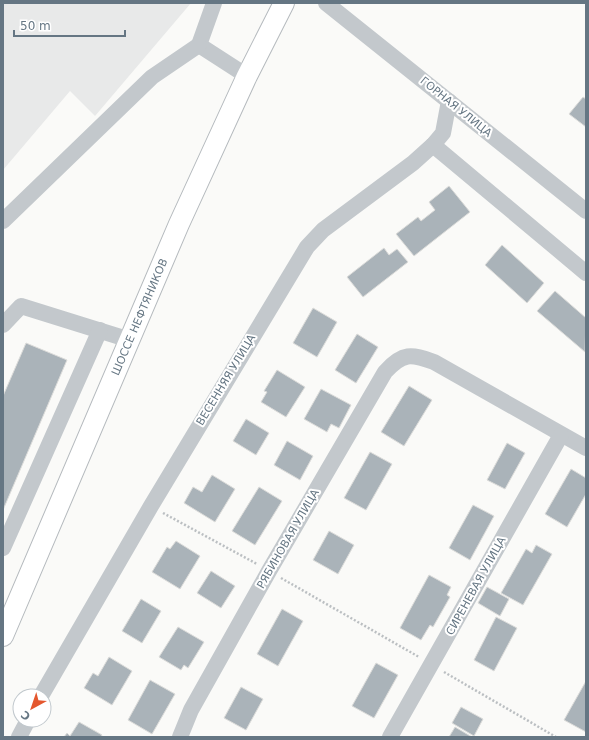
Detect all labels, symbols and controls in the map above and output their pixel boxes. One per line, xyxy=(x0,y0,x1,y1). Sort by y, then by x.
scale bar xyxy=(14,12,125,38)
text: 50 m xyxy=(20,19,51,33)
street label: ГОРНАЯ УЛИЦА xyxy=(418,74,495,140)
street label: ШОССЕ НЕФТЯНИКОВ xyxy=(109,256,170,377)
street label: ВЕСЕННЯЯ УЛИЦА xyxy=(194,332,259,428)
street label: РЯБИНОВАЯ УЛИЦА xyxy=(254,487,322,591)
street label: СИРЕНЕВАЯ УЛИЦА xyxy=(444,534,509,637)
north arrow xyxy=(12,688,52,728)
text: С xyxy=(19,708,33,723)

